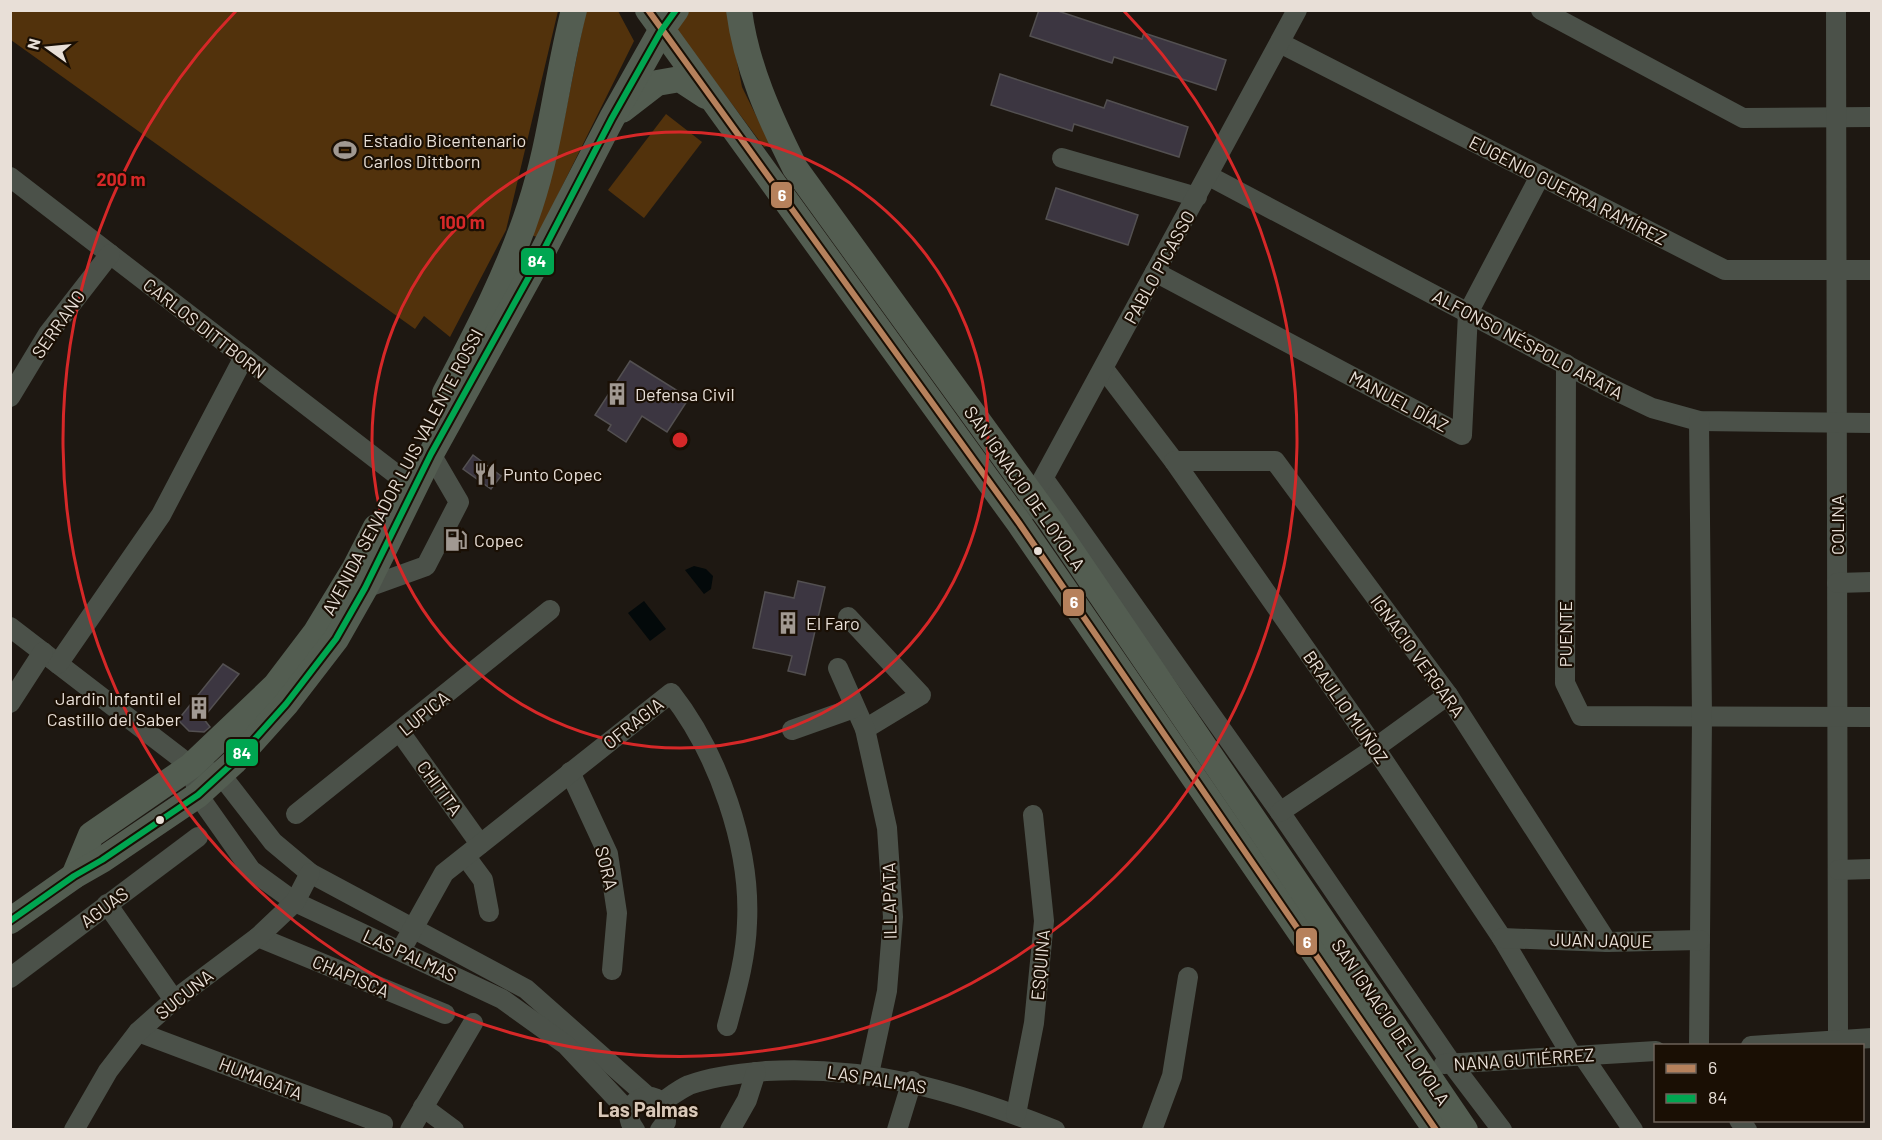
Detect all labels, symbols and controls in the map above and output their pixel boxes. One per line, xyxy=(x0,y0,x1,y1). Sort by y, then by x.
north arrow xyxy=(18,18,78,78)
text: N xyxy=(22,36,44,52)
place label: Estadio Bicentenario Carlos Dittborn xyxy=(363,129,526,172)
street label: EUGENIO GUERRA RAMÍREZ xyxy=(1466,131,1670,249)
sports icon: Estadio Bicentenario Carlos Dittborn xyxy=(332,137,358,163)
text: 200 m xyxy=(96,168,146,190)
line badge: 6 xyxy=(770,181,793,209)
text: 6 xyxy=(778,185,787,204)
street label: PABLO PICASSO xyxy=(1119,206,1199,328)
text: 100 m xyxy=(439,211,485,233)
line badge: 84 xyxy=(520,247,555,276)
text: 84 xyxy=(528,251,546,270)
street label: CARLOS DITTBORN xyxy=(139,273,271,383)
street label: ALFONSO NÉSPOLO ARATA xyxy=(1429,284,1627,404)
street label: SERRANO xyxy=(27,286,89,362)
street label: AVENIDA SENADOR LUIS VALENTE ROSSI xyxy=(317,325,487,619)
street label: MANUEL DÍAZ xyxy=(1346,366,1452,436)
building icon: Defensa Civil xyxy=(604,381,630,407)
place label: Defensa Civil xyxy=(635,383,735,405)
street label: SAN IGNACIO DE LOYOLA xyxy=(960,401,1090,575)
centre of rings xyxy=(670,430,690,450)
restaurant icon: Punto Copec xyxy=(472,461,498,487)
place label: Punto Copec xyxy=(503,463,602,485)
street label: COLINA xyxy=(1826,495,1848,555)
fuel station icon: Copec xyxy=(443,527,469,553)
place label: Copec xyxy=(474,529,523,551)
unlabelled marker xyxy=(1032,545,1044,557)
line badge: 6 xyxy=(1062,588,1085,617)
street label: IGNACIO VERGARA xyxy=(1366,591,1470,721)
text: 6 xyxy=(1070,592,1079,611)
street label: PUENTE xyxy=(1554,601,1576,667)
building icon: El Faro xyxy=(775,610,801,636)
place label: El Faro xyxy=(806,612,860,634)
street label: BRAULIO MUÑOZ xyxy=(1299,646,1393,768)
street label: LUPICA xyxy=(394,686,454,740)
place label: Jardin Infantil el Castillo del Saber xyxy=(47,687,181,730)
street label: OFRAGIA xyxy=(598,693,668,753)
building icon: Jardin Infantil el Castillo del Saber xyxy=(186,695,212,721)
line badge: 84 xyxy=(225,738,259,767)
text: 84 xyxy=(233,743,251,762)
street label: CHITITA xyxy=(413,756,467,820)
unlabelled marker xyxy=(154,814,166,826)
street label: SORA xyxy=(591,844,623,892)
street label: ILLAPATA xyxy=(877,862,901,940)
street label: AGUAS xyxy=(76,882,132,932)
street label: LAS PALMAS xyxy=(360,924,460,986)
line badge: 6 xyxy=(1295,927,1318,956)
street label: JUAN JAQUE xyxy=(1550,928,1652,952)
street label: ESQUINA xyxy=(1026,929,1054,1001)
text: 6 xyxy=(1303,932,1312,951)
street label: SAN IGNACIO DE LOYOLA xyxy=(1327,935,1455,1109)
street label: CHAPISCA xyxy=(309,950,393,1002)
street label: SUCUNA xyxy=(151,964,217,1024)
street label: NANA GUTIÉRREZ xyxy=(1453,1043,1595,1075)
legend xyxy=(1654,1044,1864,1122)
street label: HUMAGATA xyxy=(216,1052,306,1104)
text: 6 xyxy=(1708,1056,1717,1078)
street label: LAS PALMAS xyxy=(826,1060,928,1098)
text: 84 xyxy=(1708,1086,1727,1108)
district label: Las Palmas xyxy=(598,1097,698,1121)

